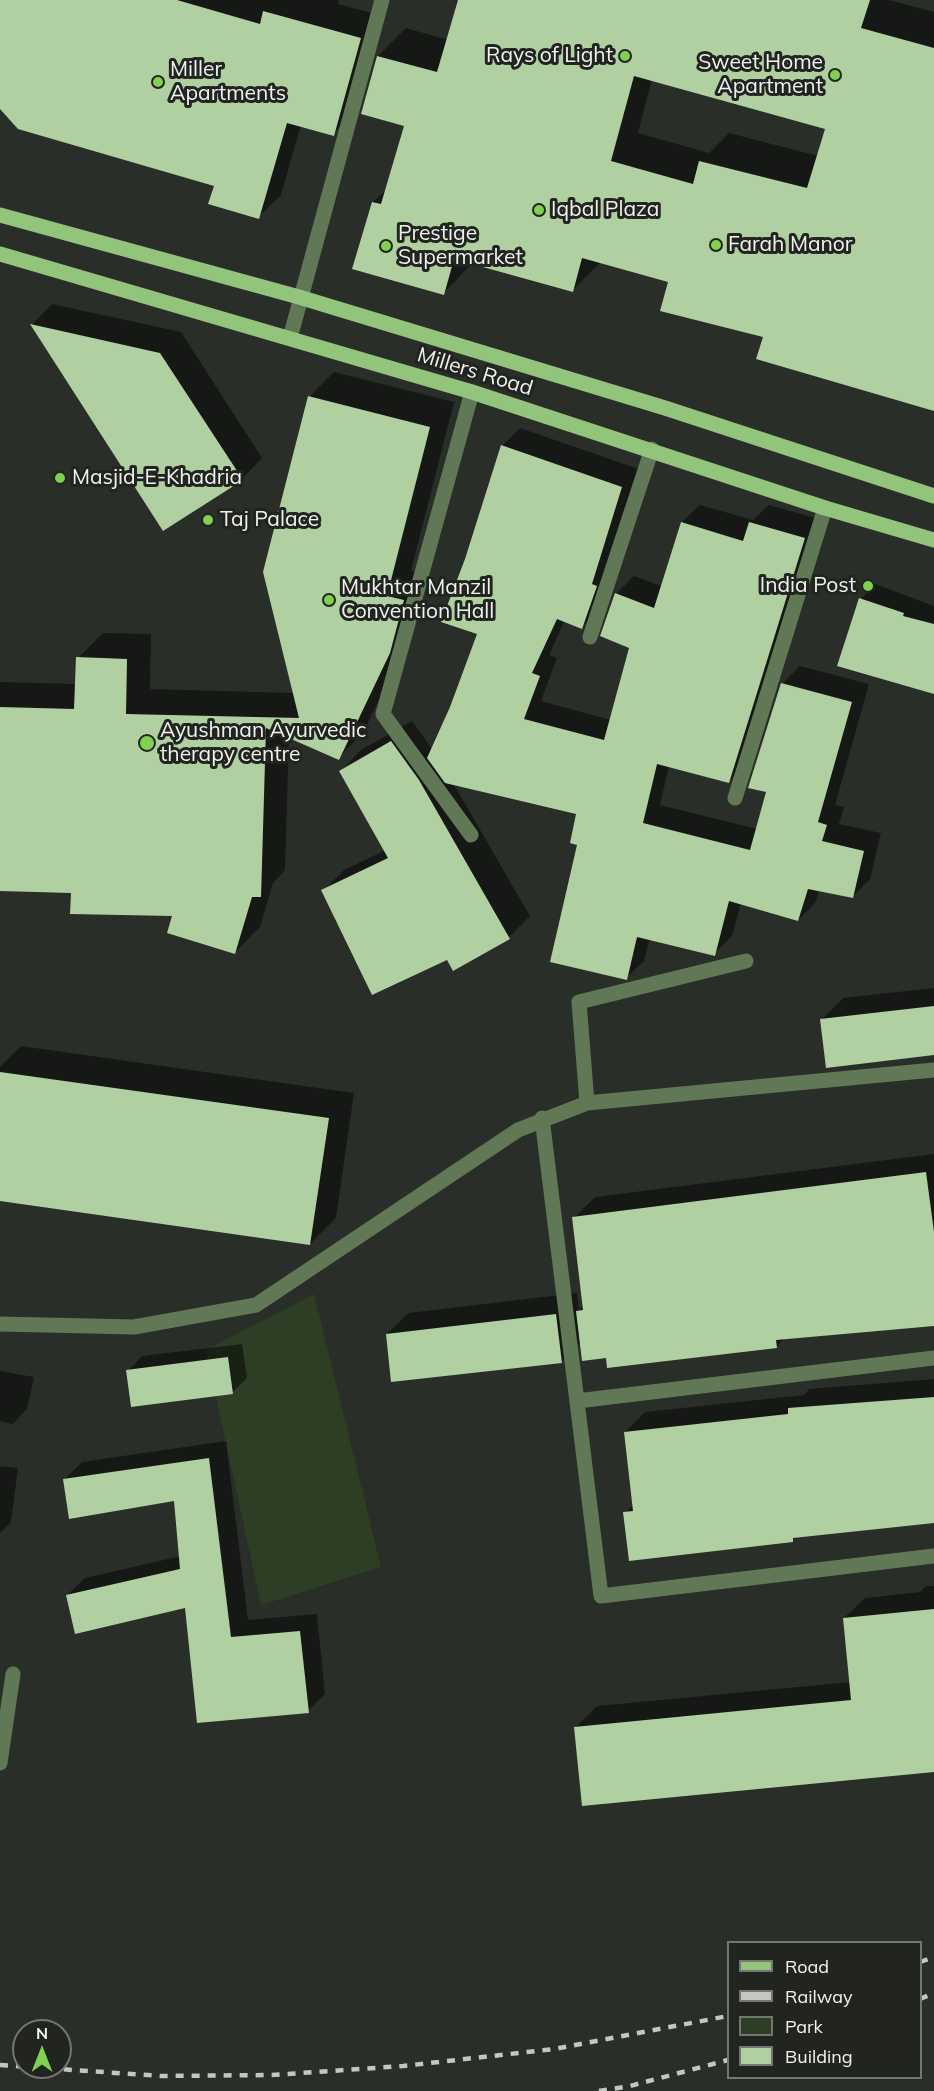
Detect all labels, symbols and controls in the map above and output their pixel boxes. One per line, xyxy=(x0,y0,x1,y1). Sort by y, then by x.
place label: Rays of Light xyxy=(486,43,613,69)
marker: Rays of Light xyxy=(618,49,632,63)
place label: Sweet Home Apartment xyxy=(698,50,823,100)
place label: Miller Apartments xyxy=(170,57,286,107)
marker: Sweet Home Apartment xyxy=(828,68,842,82)
marker: Miller Apartments xyxy=(151,75,165,89)
place label: Iqbal Plaza xyxy=(551,197,659,223)
marker: Iqbal Plaza xyxy=(532,203,546,217)
place label: Prestige Supermarket xyxy=(398,221,523,271)
place label: Farah Manor xyxy=(728,232,852,258)
marker: Farah Manor xyxy=(709,238,723,252)
marker: Prestige Supermarket xyxy=(379,239,393,253)
street label: Millers Road xyxy=(414,343,536,401)
place label: Masjid-E-Khadria xyxy=(72,465,242,491)
marker: Masjid-E-Khadria xyxy=(53,471,67,485)
place label: Taj Palace xyxy=(220,507,319,533)
marker: Taj Palace xyxy=(201,513,215,527)
place label: India Post xyxy=(760,573,856,599)
place label: Mukhtar Manzil Convention Hall xyxy=(341,575,494,625)
marker: India Post xyxy=(861,579,875,593)
marker: Mukhtar Manzil Convention Hall xyxy=(322,593,336,607)
place label: Ayushman Ayurvedic therapy centre xyxy=(160,718,367,768)
marker: Ayushman Ayurvedic therapy centre xyxy=(138,734,156,752)
legend xyxy=(727,1941,922,2079)
text: Road xyxy=(785,1955,829,1978)
text: Railway xyxy=(785,1985,853,2008)
text: Park xyxy=(785,2015,823,2038)
north arrow xyxy=(12,2019,72,2079)
text: N xyxy=(36,2023,48,2043)
text: Building xyxy=(785,2045,853,2068)

